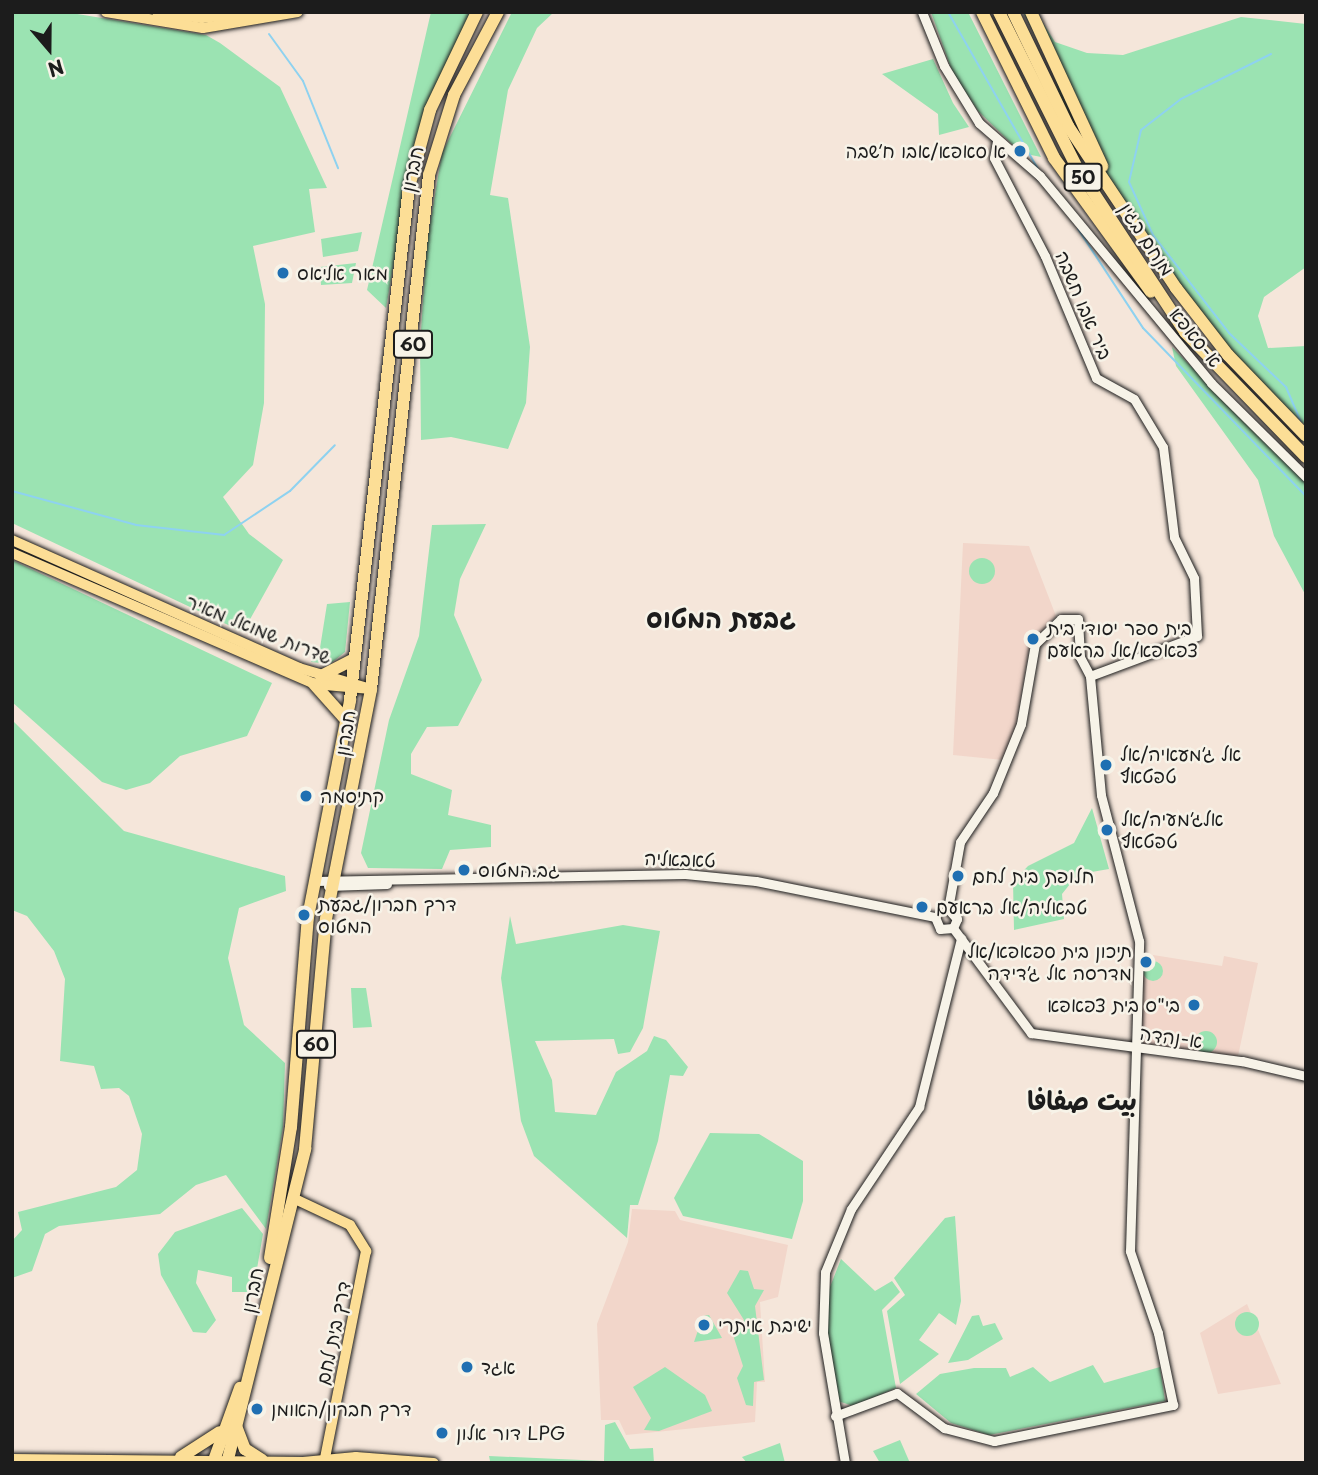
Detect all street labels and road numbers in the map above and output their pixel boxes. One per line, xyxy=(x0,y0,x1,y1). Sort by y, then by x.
street label: חברון xyxy=(396,144,428,194)
road number: 50 xyxy=(1062,162,1104,192)
street label: מנחם בגין xyxy=(1115,198,1179,280)
street label: ביר אבו חשבה xyxy=(1051,247,1117,363)
street label: א-סאפא xyxy=(1165,302,1227,372)
road number: 60 xyxy=(392,330,434,358)
street label: שדרות שמואל מאיר xyxy=(183,589,335,669)
street label: חברון xyxy=(330,709,360,757)
street label: טאבאליה xyxy=(644,846,716,872)
street label: א-נהדה xyxy=(1138,1021,1204,1053)
road number: 60 xyxy=(295,1030,337,1058)
street label: חברון xyxy=(236,1265,268,1315)
street label: דרך בית לחם xyxy=(311,1279,355,1387)

